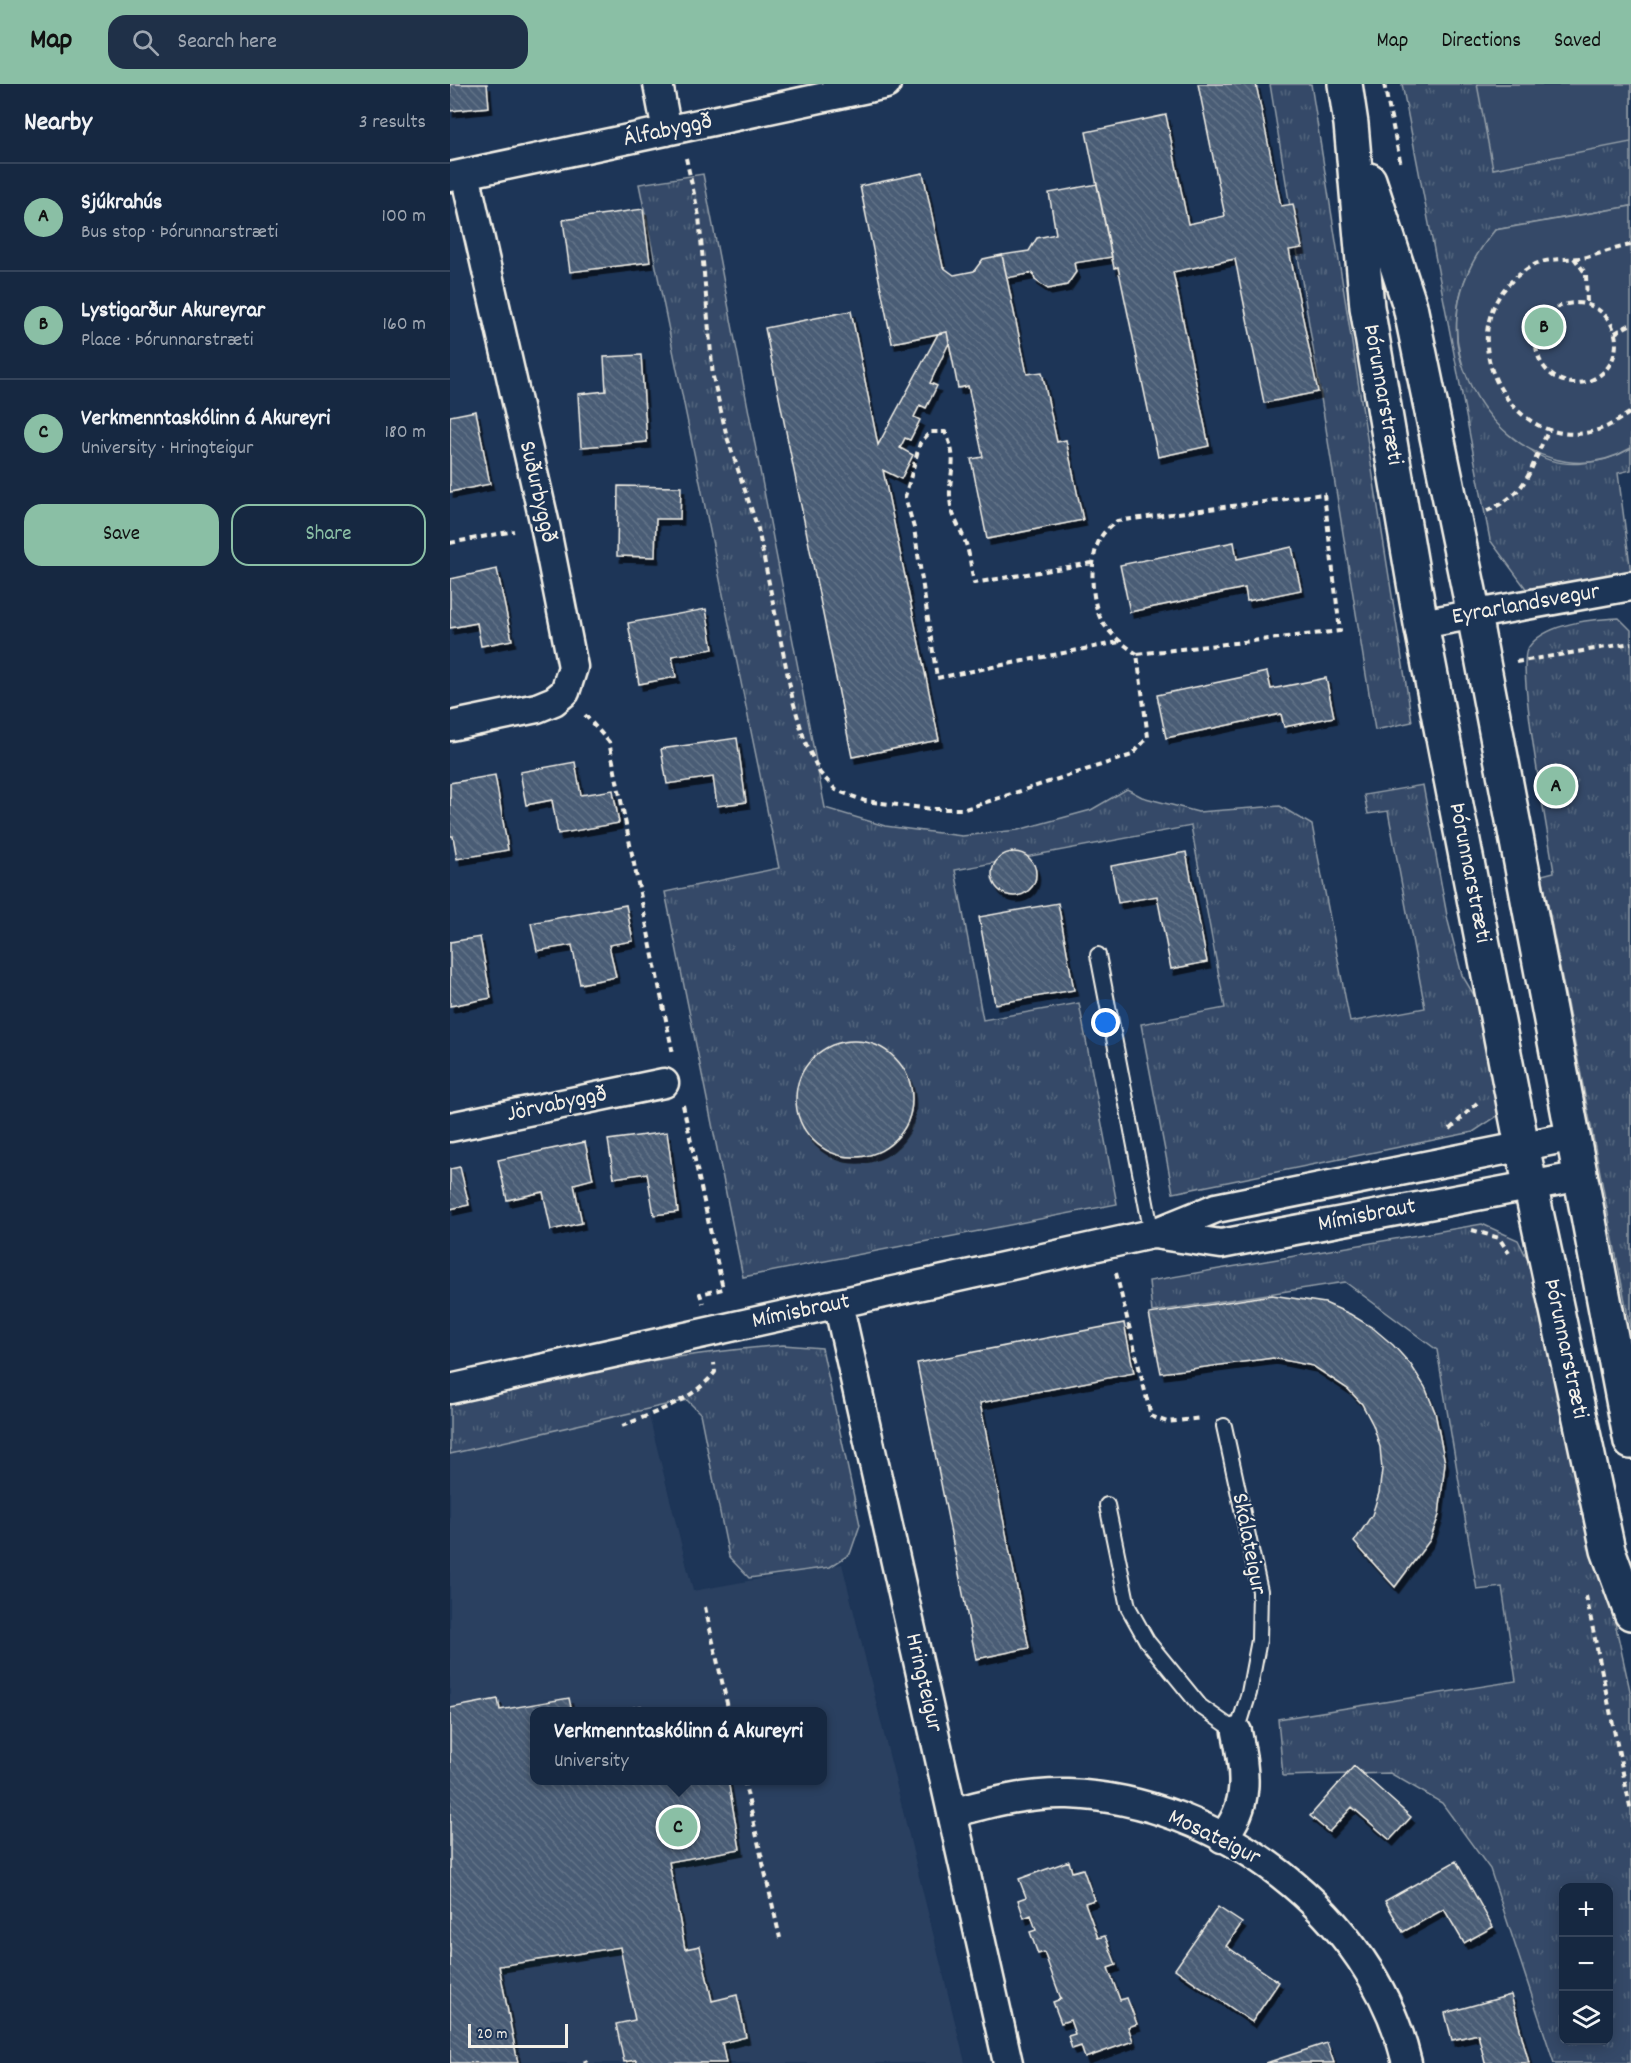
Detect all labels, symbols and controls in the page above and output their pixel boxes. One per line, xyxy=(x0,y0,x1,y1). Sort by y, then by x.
search box xyxy=(108,15,528,69)
text: Map xyxy=(30,22,72,62)
icon: search xyxy=(129,26,162,59)
text: Search here xyxy=(177,27,277,58)
text: Map xyxy=(1377,27,1408,57)
text: Directions xyxy=(1441,27,1521,57)
text: Saved xyxy=(1554,27,1601,57)
text: Nearby xyxy=(24,105,92,142)
street label: Álfabyggð xyxy=(620,105,716,157)
text: 3 results xyxy=(359,109,426,137)
text: Sjúkrahús xyxy=(81,188,162,219)
text: A xyxy=(38,203,49,231)
text: 100 m xyxy=(382,203,426,231)
text: Bus stop · Þórunnarstræti xyxy=(81,219,278,247)
text: Lystigarður Akureyrar xyxy=(81,296,265,327)
pin: B xyxy=(1524,304,1564,350)
text: B xyxy=(39,311,48,339)
text: 160 m xyxy=(383,311,426,339)
street label: Þórunnarstræti xyxy=(1353,322,1411,468)
text: Place · Þórunnarstræti xyxy=(81,327,253,355)
text: Verkmenntaskólinn á Akureyri xyxy=(81,404,330,435)
text: C xyxy=(39,419,48,447)
text: 180 m xyxy=(384,419,426,447)
text: University · Hringteigur xyxy=(81,435,253,463)
street label: Suðurbyggð xyxy=(509,438,565,546)
button: Save xyxy=(24,504,219,566)
button: Share xyxy=(231,504,426,566)
street label: Eyrarlandsvegur xyxy=(1449,575,1603,635)
pin: A xyxy=(1536,764,1576,808)
street label: Þórunnarstræti xyxy=(1439,800,1499,946)
your location xyxy=(1091,1008,1120,1037)
street label: Jörvabyggð xyxy=(504,1078,610,1132)
street label: Mímisbraut xyxy=(1315,1190,1419,1242)
street label: Þórunnarstræti xyxy=(1534,1276,1596,1422)
street label: Mímisbraut xyxy=(749,1285,853,1339)
street label: Skálateigur xyxy=(1221,1490,1275,1598)
street label: Hringteigur xyxy=(895,1630,951,1736)
popup xyxy=(530,1707,827,1785)
text: Verkmenntaskólinn á Akureyri xyxy=(554,1717,803,1748)
text: University xyxy=(554,1748,629,1776)
street label: Mosateigur xyxy=(1162,1801,1266,1875)
pin: C xyxy=(658,1804,698,1850)
map controls xyxy=(1559,1883,1613,2045)
button: + xyxy=(1559,1883,1613,1937)
button: − xyxy=(1559,1937,1613,1991)
button: layers xyxy=(1559,1991,1613,2045)
scale bar xyxy=(468,2021,568,2048)
text: 20 m xyxy=(477,2023,507,2046)

